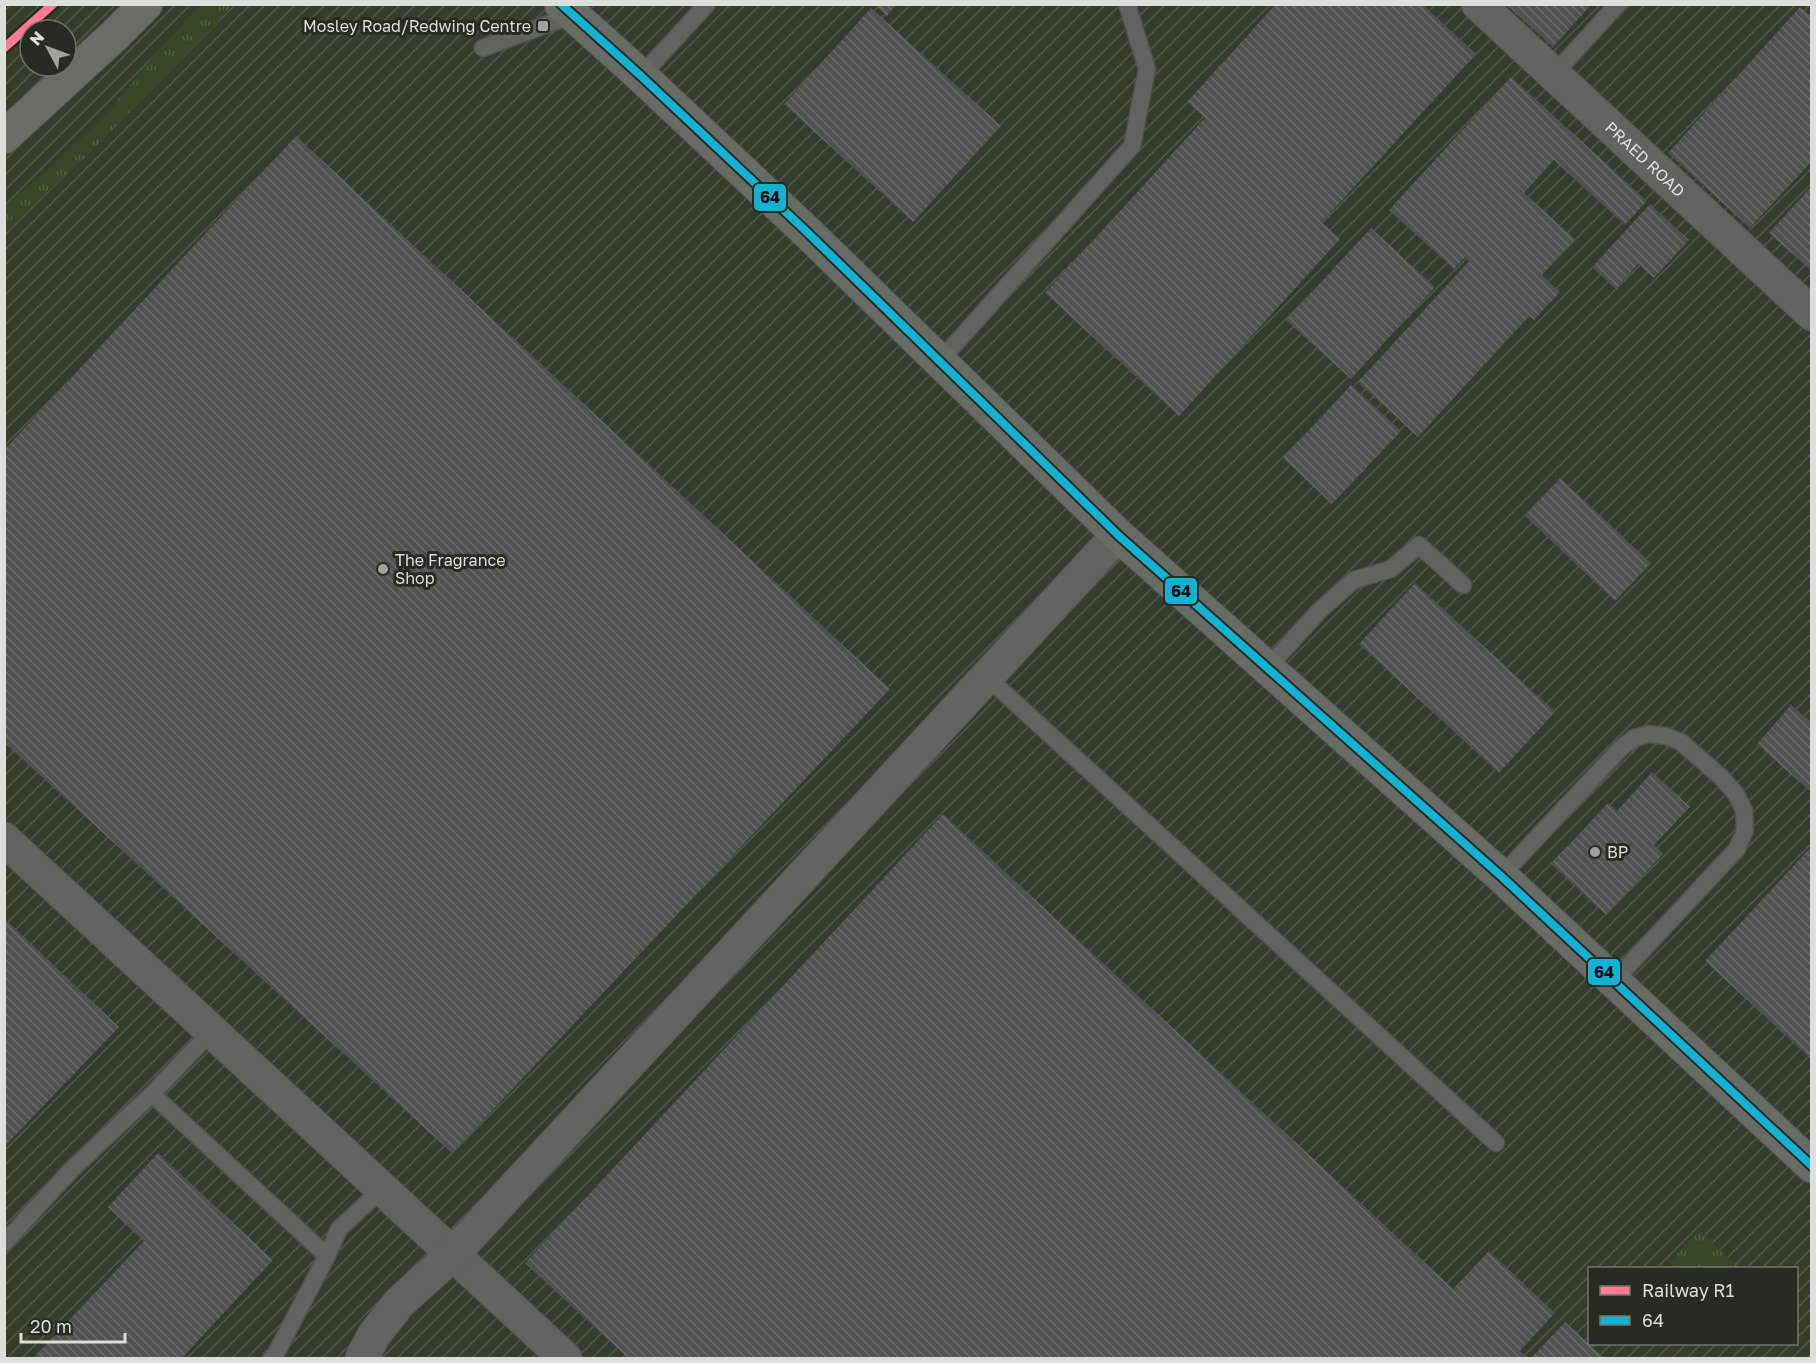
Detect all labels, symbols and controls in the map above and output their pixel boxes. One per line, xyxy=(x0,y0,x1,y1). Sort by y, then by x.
place label: Mosley Road/Redwing Centre xyxy=(303,16,531,36)
north arrow xyxy=(18,18,78,78)
marker: Mosley Road/Redwing Centre xyxy=(536,19,550,33)
text: N xyxy=(25,27,48,49)
street label: PRAED ROAD xyxy=(1601,117,1689,201)
line badge: 64 xyxy=(753,183,787,212)
text: 64 xyxy=(760,187,780,207)
place label: The Fragrance Shop xyxy=(395,550,505,588)
marker: The Fragrance Shop xyxy=(376,562,390,576)
line badge: 64 xyxy=(1164,577,1198,605)
text: 64 xyxy=(1171,581,1191,601)
place label: BP xyxy=(1607,842,1628,862)
marker: BP xyxy=(1588,845,1602,859)
line badge: 64 xyxy=(1587,958,1621,986)
text: 64 xyxy=(1594,962,1614,982)
legend xyxy=(1588,1267,1798,1345)
text: Railway R1 xyxy=(1642,1279,1734,1301)
scale bar xyxy=(21,1306,124,1344)
text: 64 xyxy=(1642,1309,1664,1331)
text: 20 m xyxy=(30,1315,72,1337)

